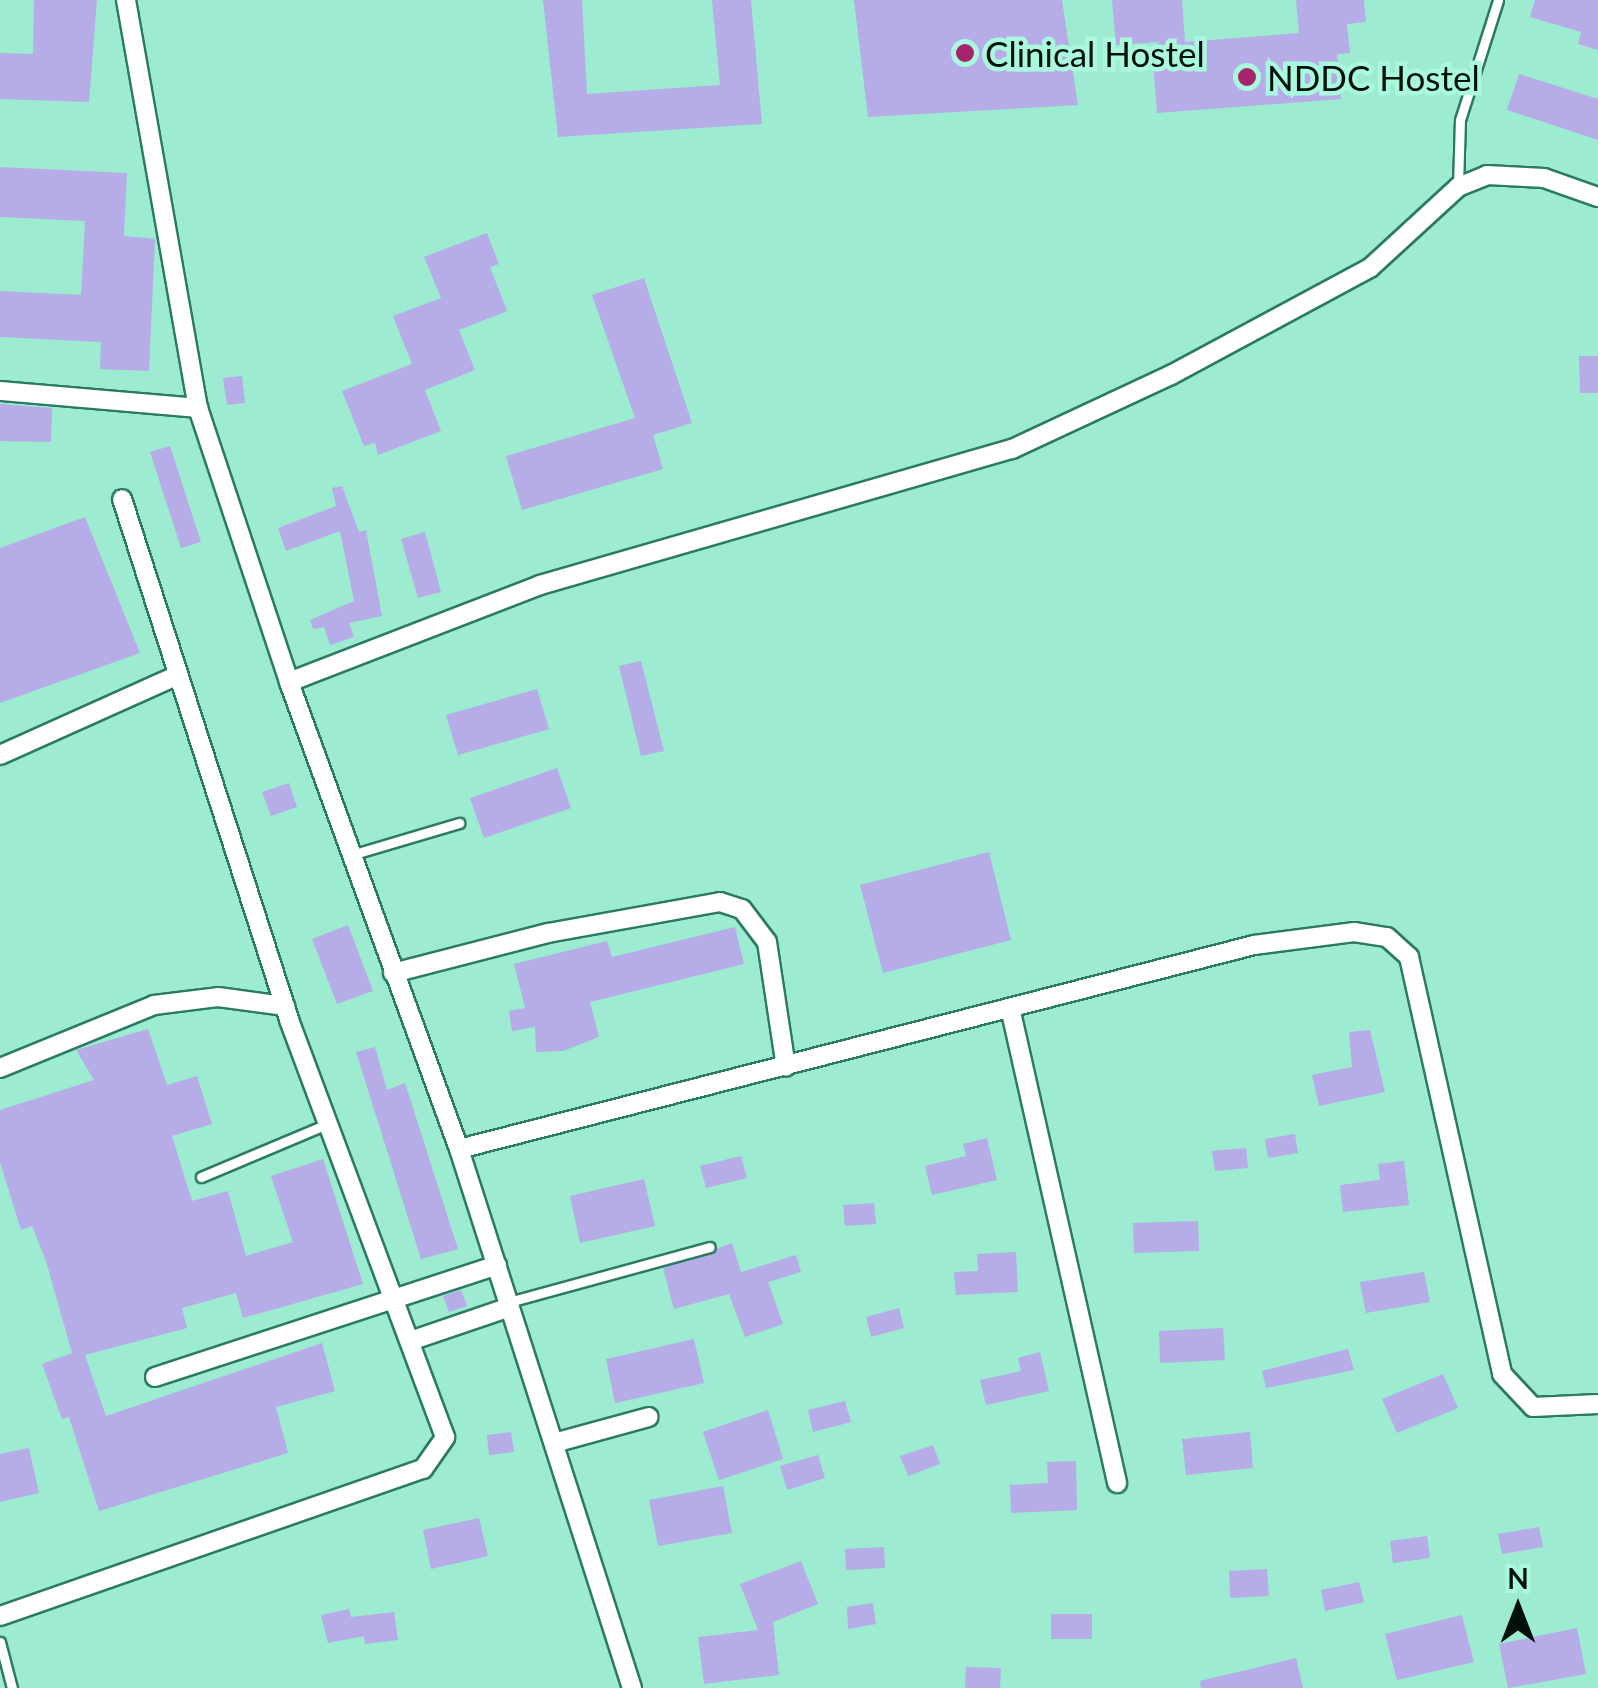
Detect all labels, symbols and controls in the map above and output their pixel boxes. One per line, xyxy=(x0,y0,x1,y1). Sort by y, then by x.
place label: Clinical Hostel xyxy=(985,32,1205,74)
marker: Clinical Hostel xyxy=(954,42,976,64)
place label: NDDC Hostel xyxy=(1267,56,1480,98)
marker: NDDC Hostel xyxy=(1236,66,1258,88)
north arrow xyxy=(1468,1558,1568,1658)
text: N xyxy=(1507,1561,1529,1595)

